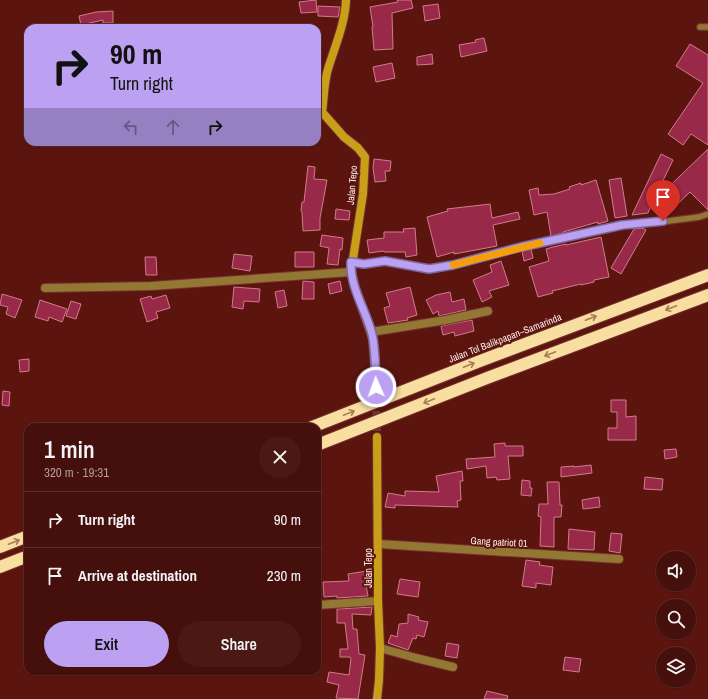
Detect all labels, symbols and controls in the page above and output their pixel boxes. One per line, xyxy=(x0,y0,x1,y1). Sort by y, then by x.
text: 90 m xyxy=(110,35,162,73)
icon: right xyxy=(44,40,96,92)
text: Turn right xyxy=(110,71,173,96)
icon: left xyxy=(120,116,142,138)
icon: ahead xyxy=(162,116,184,138)
icon: right xyxy=(204,116,226,138)
street label: Jalan Tepo xyxy=(344,164,360,205)
pin xyxy=(646,180,680,221)
icon: arrive xyxy=(652,186,674,208)
one-way arrow xyxy=(666,304,678,312)
street label: Jalan Tol Balikpapan–Samarinda xyxy=(447,310,564,366)
one-way arrow xyxy=(584,314,596,322)
one-way arrow xyxy=(544,351,556,359)
one-way arrow xyxy=(463,360,475,368)
position arrow xyxy=(355,366,397,408)
one-way arrow xyxy=(423,398,435,406)
one-way arrow xyxy=(342,408,354,416)
text: 1 min xyxy=(44,433,95,465)
button: close xyxy=(259,436,301,478)
text: 320 m · 19:31 xyxy=(44,464,109,481)
icon: right xyxy=(44,509,66,531)
text: Turn right xyxy=(78,509,135,530)
text: 90 m xyxy=(274,509,301,530)
street label: Gang patriot 01 xyxy=(470,534,528,550)
one-way arrow xyxy=(8,537,20,545)
street label: Jalan Tepo xyxy=(362,548,375,588)
map controls xyxy=(656,551,696,687)
button: sound xyxy=(656,551,696,591)
icon: arrive xyxy=(44,565,66,587)
text: Arrive at destination xyxy=(78,565,197,586)
text: 230 m xyxy=(267,565,301,586)
button: search xyxy=(656,599,696,639)
button: Exit xyxy=(44,621,169,667)
button: Share xyxy=(177,621,301,667)
button: layers xyxy=(656,647,696,687)

